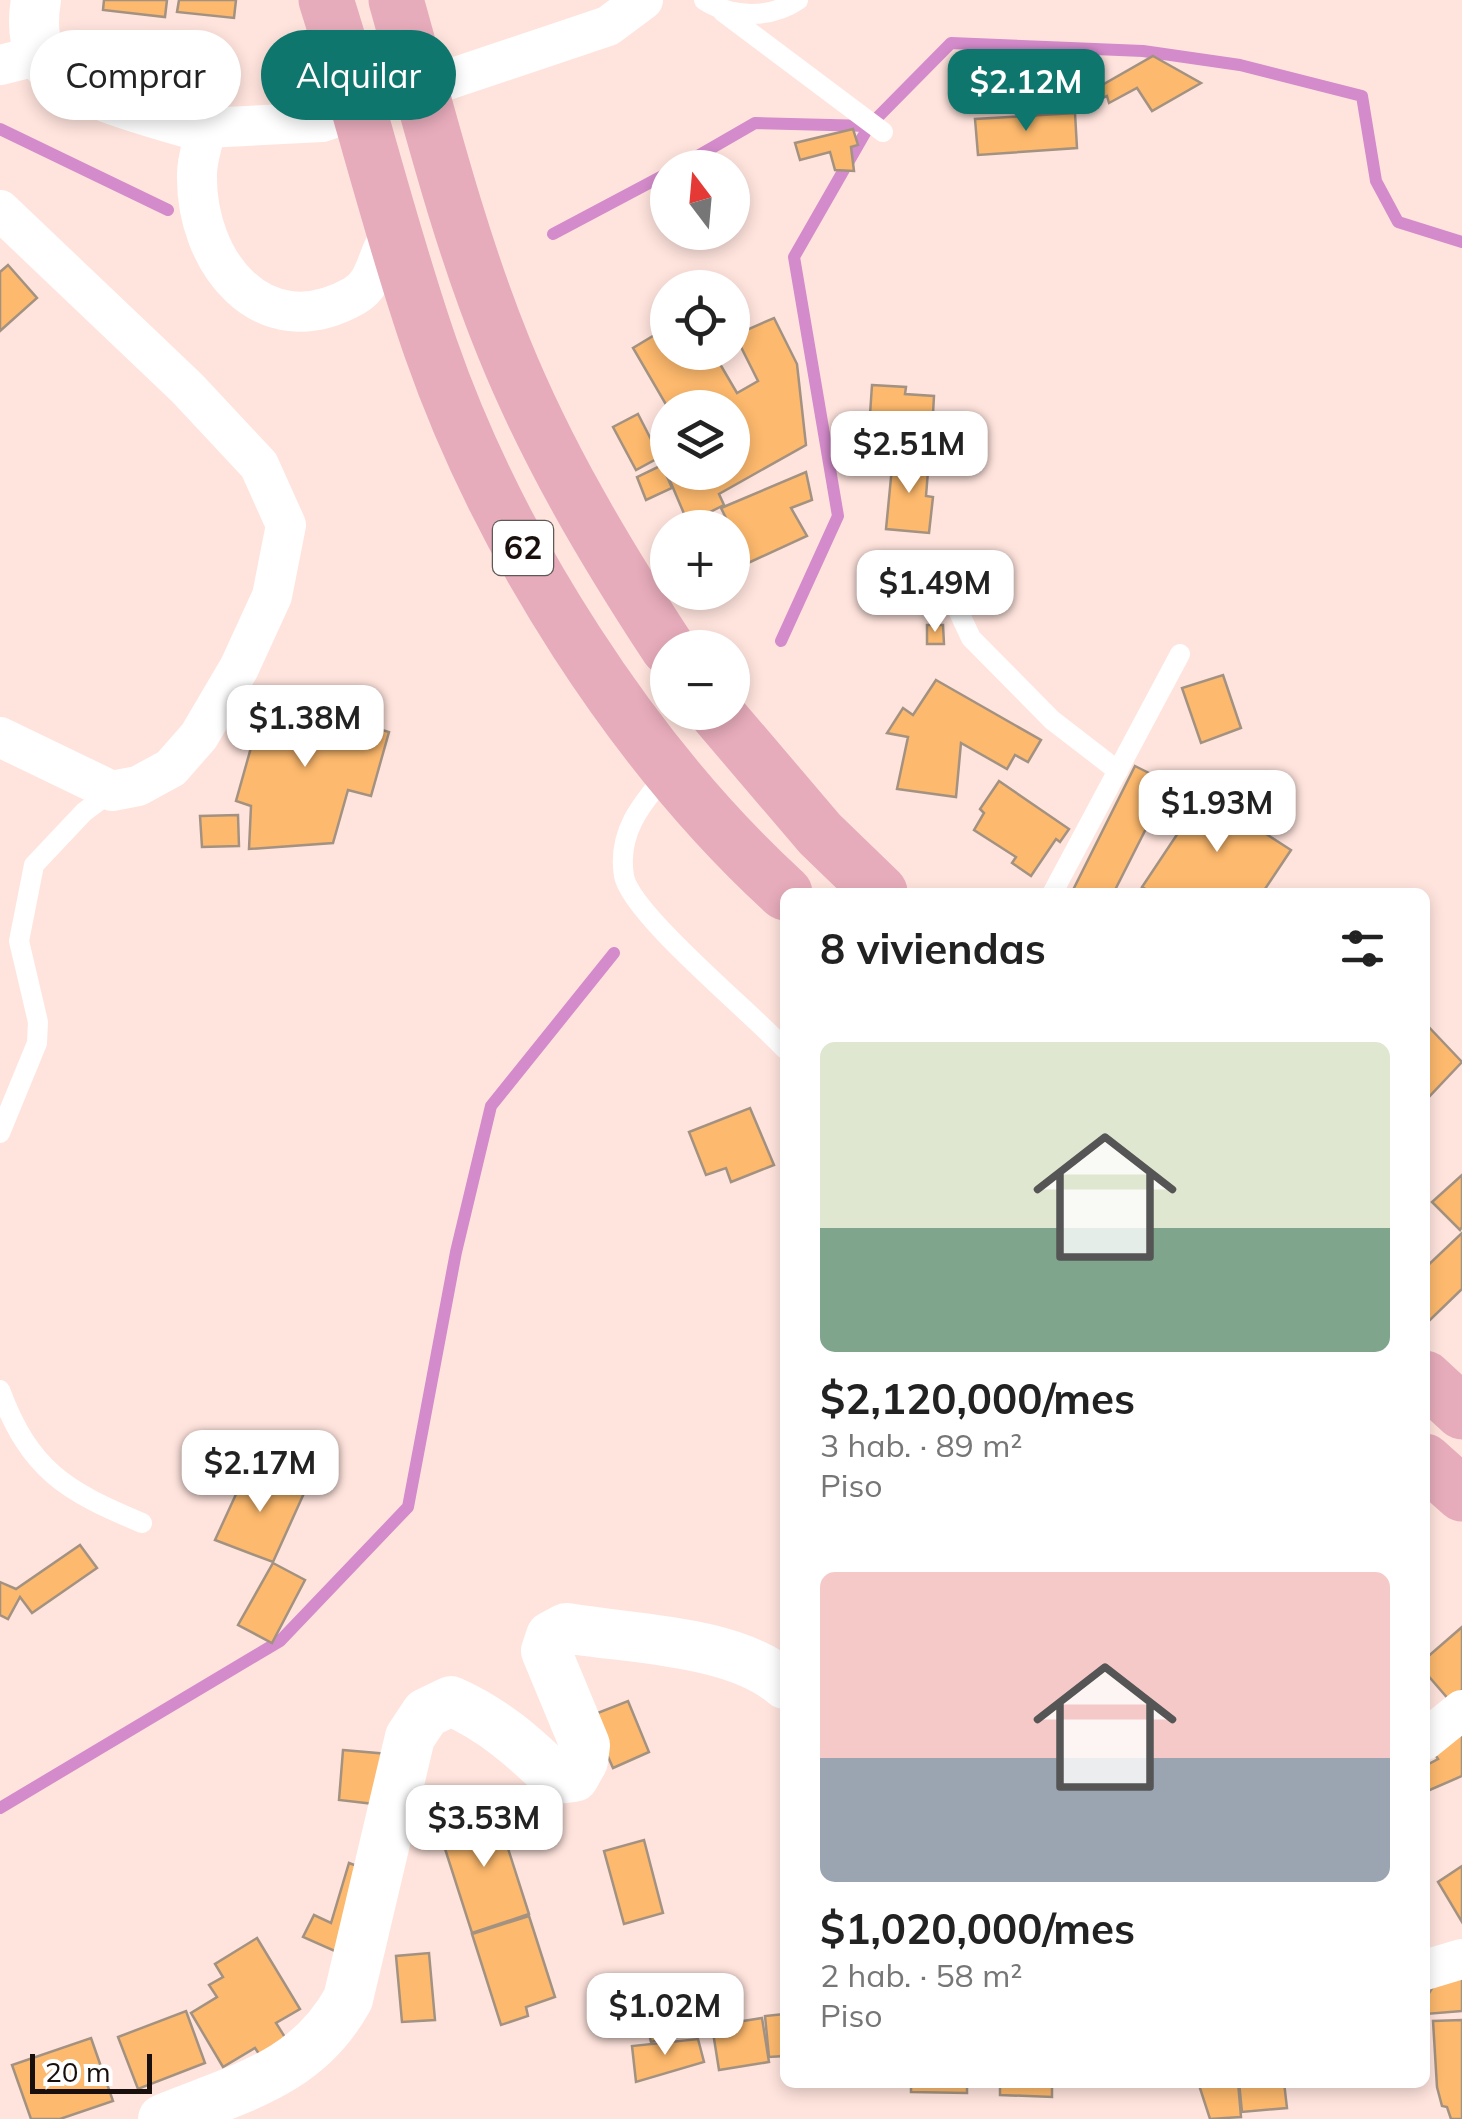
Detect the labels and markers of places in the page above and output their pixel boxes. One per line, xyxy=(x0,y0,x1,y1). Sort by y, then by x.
pin: $2.12M xyxy=(945,49,1107,134)
pin: $2.51M xyxy=(828,411,990,496)
pin: $1.49M xyxy=(854,550,1016,635)
pin: $1.38M xyxy=(224,685,386,770)
pin: $1.93M xyxy=(1136,770,1298,855)
pin: $2.17M xyxy=(179,1430,341,1515)
pin: $3.53M xyxy=(403,1785,565,1870)
pin: $1.02M xyxy=(584,1973,746,2058)

